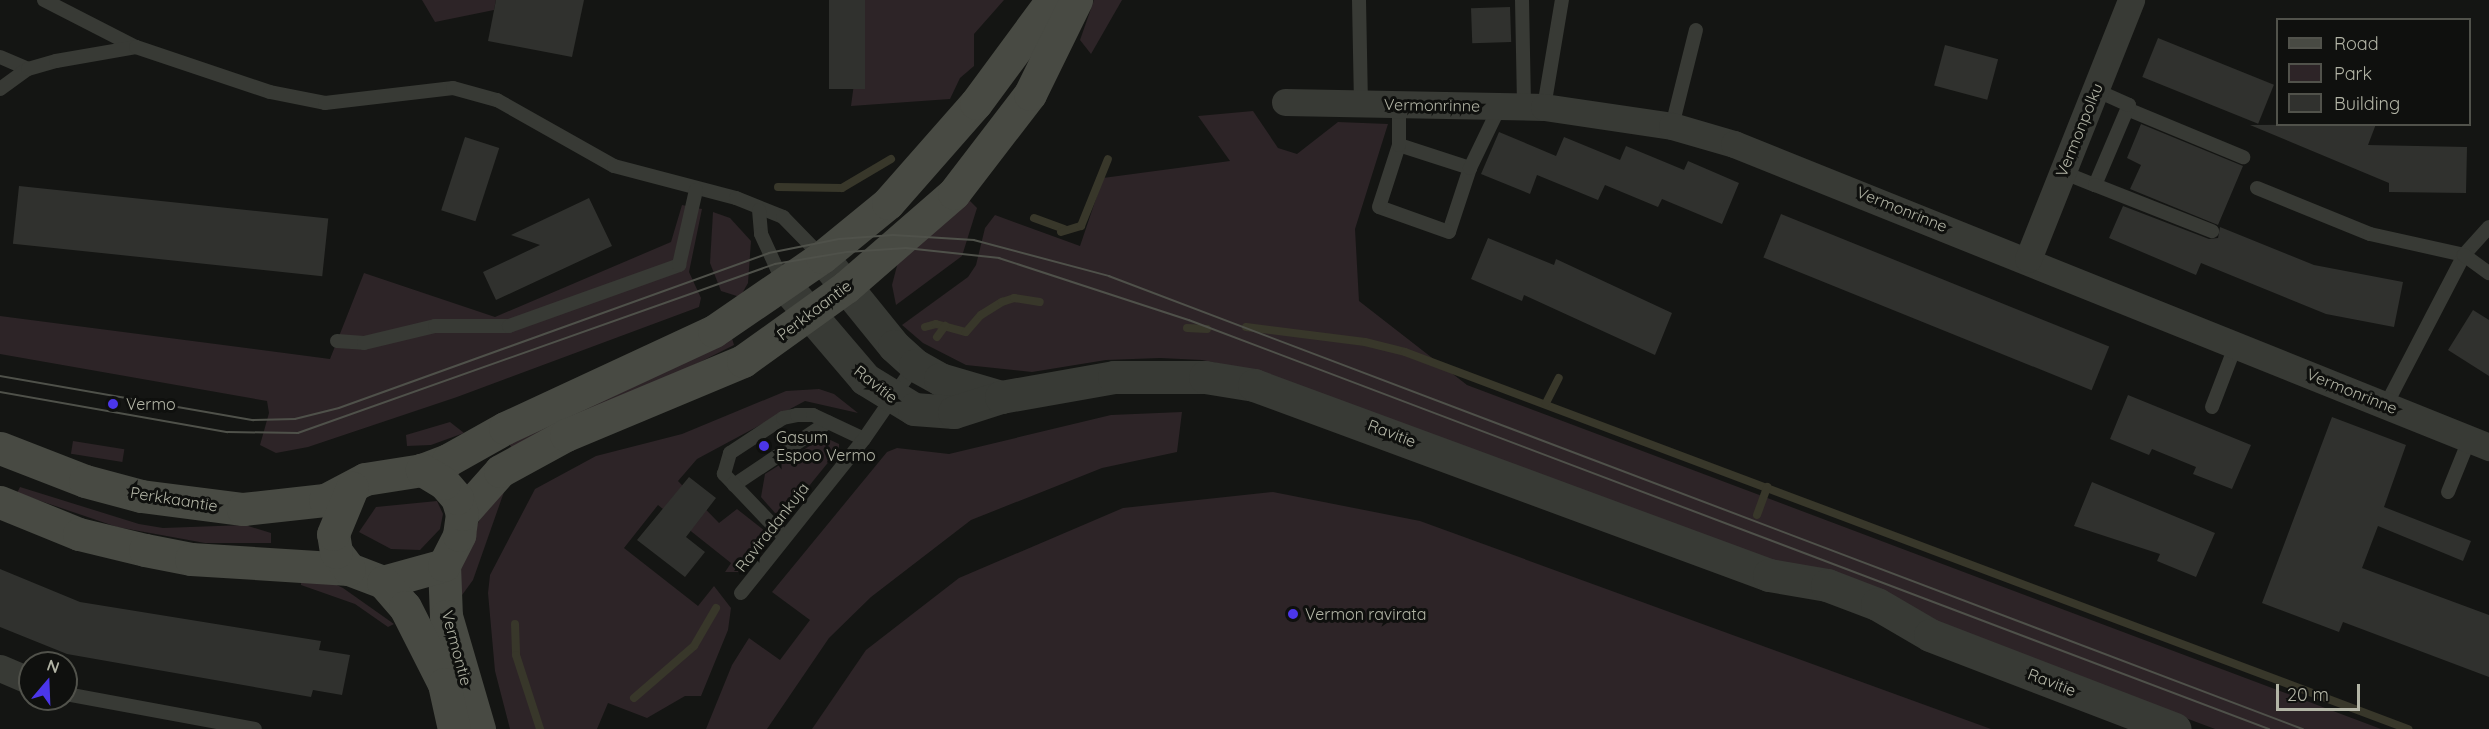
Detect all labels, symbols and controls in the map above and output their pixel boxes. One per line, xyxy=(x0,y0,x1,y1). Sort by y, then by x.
legend xyxy=(2276,18,2471,126)
text: Road xyxy=(2334,32,2379,55)
text: Park xyxy=(2334,62,2372,85)
street label: Vermonpolku xyxy=(2051,80,2107,180)
text: Building xyxy=(2334,92,2400,115)
street label: Vermonrinne xyxy=(1384,95,1480,115)
street label: Vermonrinne xyxy=(1854,182,1950,236)
street label: Perkkaantie xyxy=(773,276,855,344)
street label: Ravitie xyxy=(850,361,902,407)
street label: Vermonrinne xyxy=(2304,364,2400,418)
place label: Vermo xyxy=(126,394,176,414)
marker: Vermo xyxy=(104,395,122,413)
street label: Ravitie xyxy=(1365,415,1419,451)
place label: Gasum Espoo Vermo xyxy=(776,427,876,465)
marker: Gasum Espoo Vermo xyxy=(757,439,771,453)
street label: Raviradankuja xyxy=(731,479,813,575)
street label: Perkkaantie xyxy=(129,483,219,515)
place label: Vermon ravirata xyxy=(1305,604,1426,624)
marker: Vermon ravirata xyxy=(1286,607,1300,621)
street label: Vermontie xyxy=(438,608,476,688)
north arrow xyxy=(18,651,78,711)
text: N xyxy=(44,654,62,677)
street label: Ravitie xyxy=(2025,664,2079,700)
scale bar xyxy=(2279,672,2363,710)
text: 20 m xyxy=(2287,683,2329,706)

